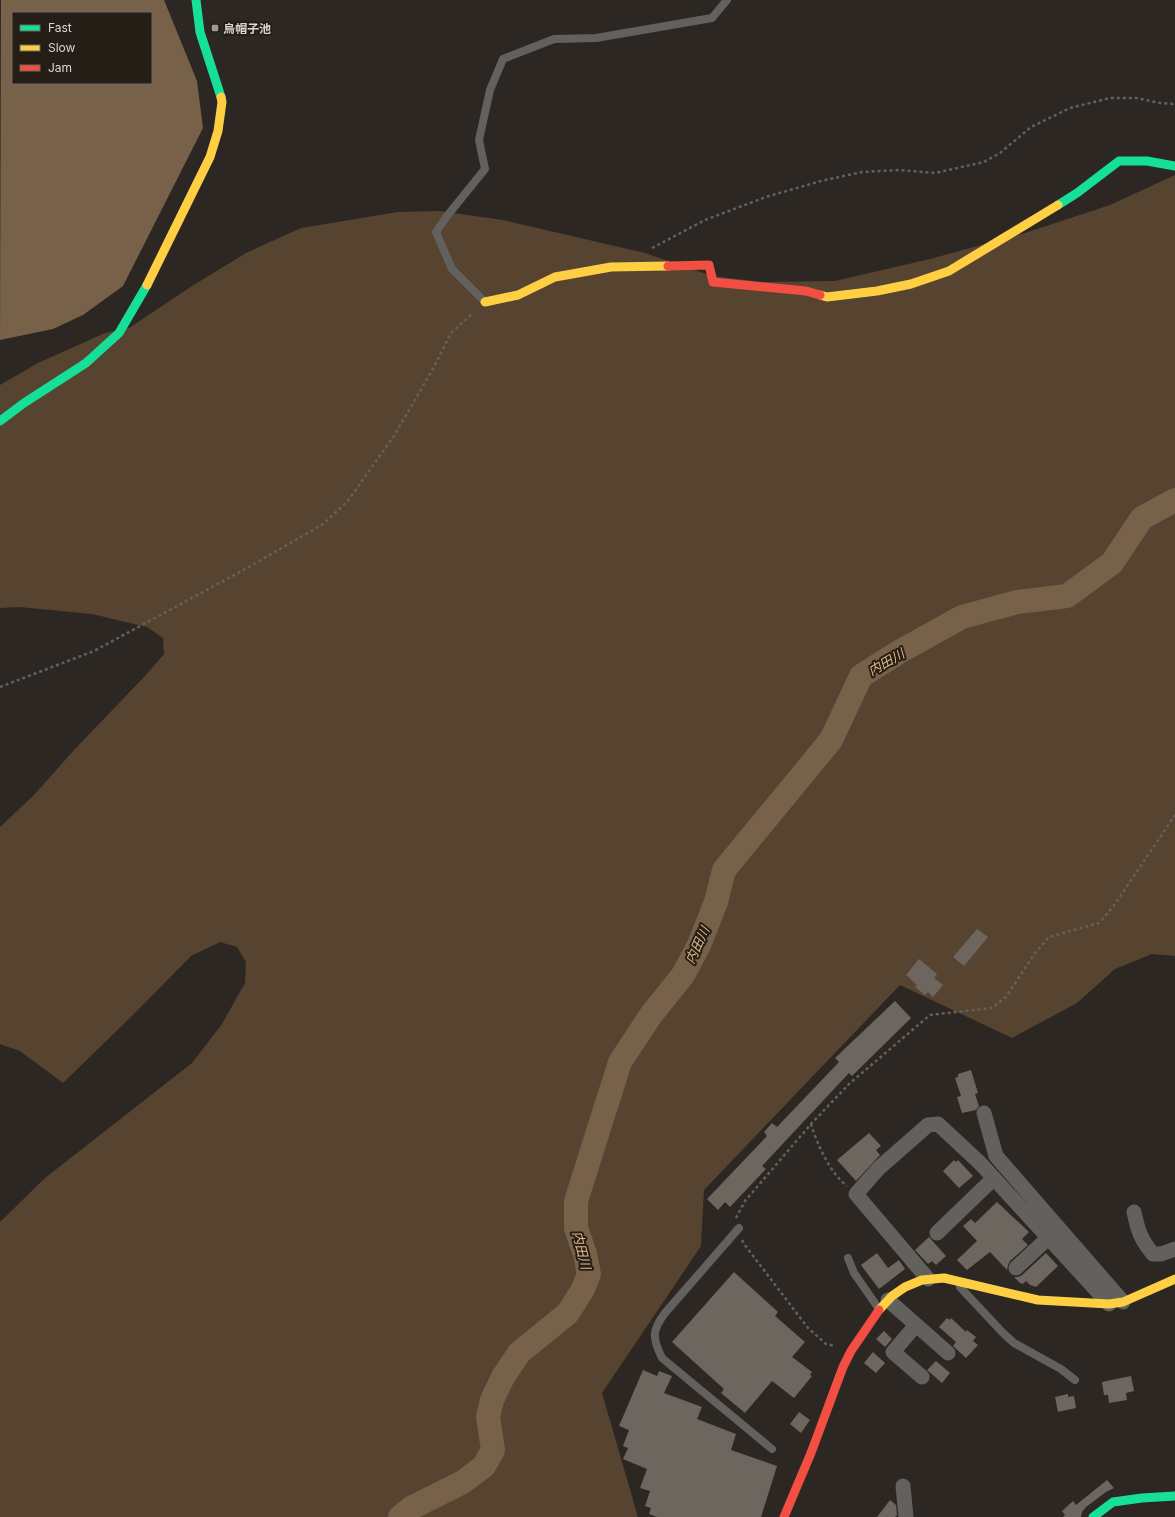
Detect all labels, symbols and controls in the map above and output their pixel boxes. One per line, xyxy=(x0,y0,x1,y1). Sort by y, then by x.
legend xyxy=(12,12,152,84)
text: Fast xyxy=(48,20,72,35)
place label: 烏帽子池 xyxy=(223,21,271,36)
marker: 烏帽子池 xyxy=(210,23,220,33)
text: Slow xyxy=(48,40,76,55)
text: Jam xyxy=(48,60,72,75)
water label: 内田川 xyxy=(865,644,909,679)
water label: 内田川 xyxy=(682,922,713,966)
water label: 内田川 xyxy=(570,1229,595,1273)

